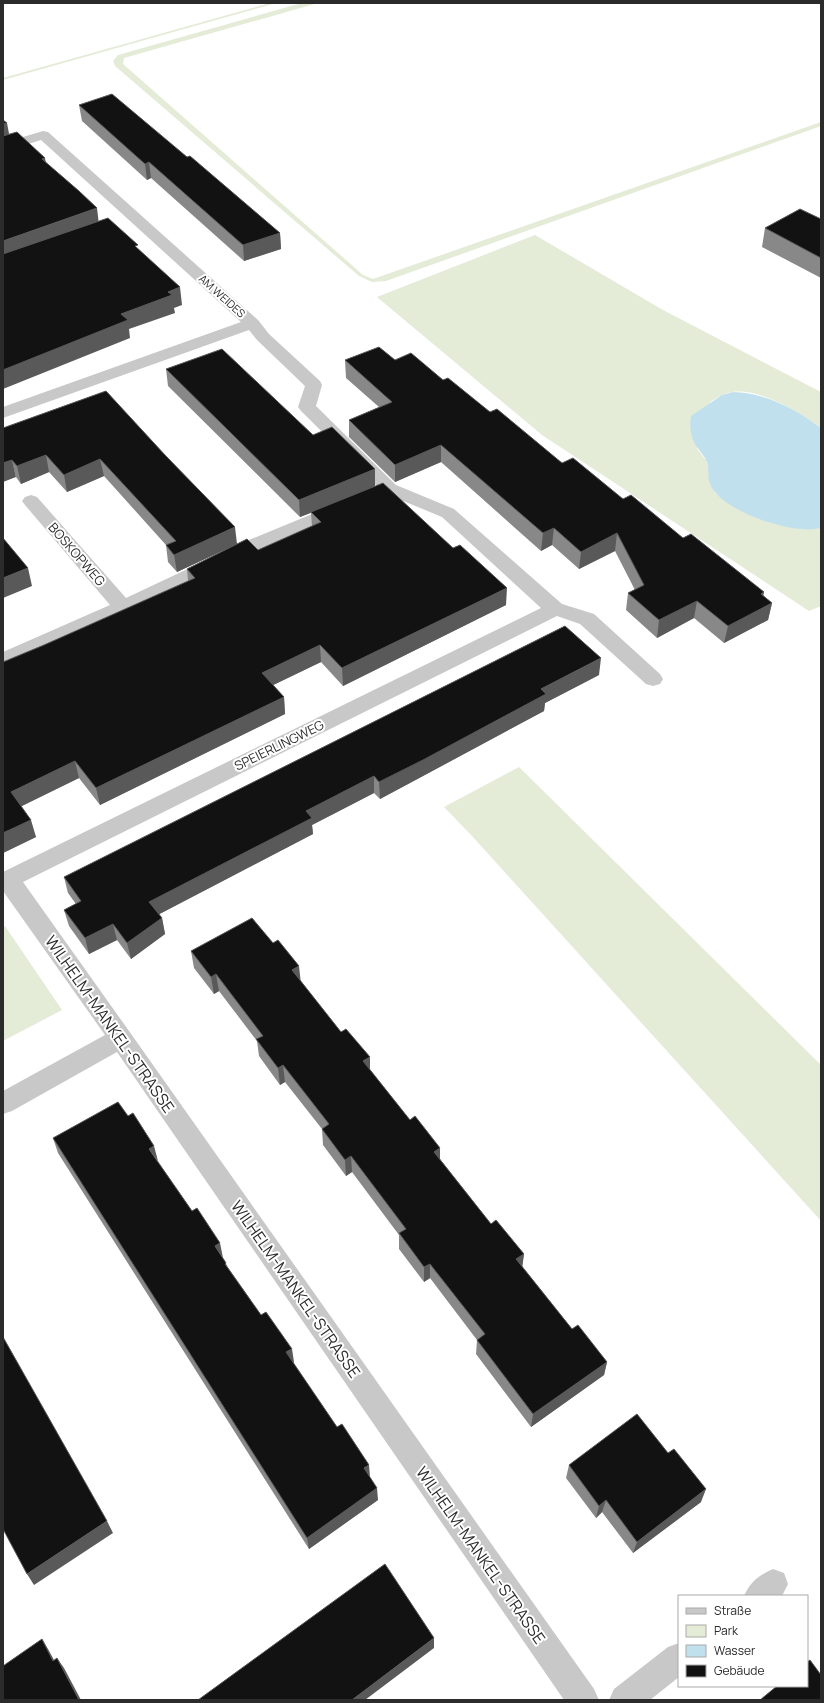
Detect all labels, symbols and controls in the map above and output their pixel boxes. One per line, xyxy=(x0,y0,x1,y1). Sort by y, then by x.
street label: AM WEIDES xyxy=(196,271,249,321)
street label: BOSKOPWEG xyxy=(45,519,109,589)
street label: SPEIERLINGWEG xyxy=(231,716,327,774)
street label: WILHELM-MANKEL-STRASSE xyxy=(40,931,180,1117)
street label: WILHELM-MANKEL-STRASSE xyxy=(226,1196,366,1382)
street label: WILHELM-MANKEL-STRASSE xyxy=(411,1462,551,1648)
legend xyxy=(678,1595,808,1687)
text: Straße xyxy=(714,1602,751,1619)
text: Park xyxy=(714,1622,739,1639)
text: Wasser xyxy=(714,1642,756,1659)
text: Gebäude xyxy=(714,1662,765,1679)

